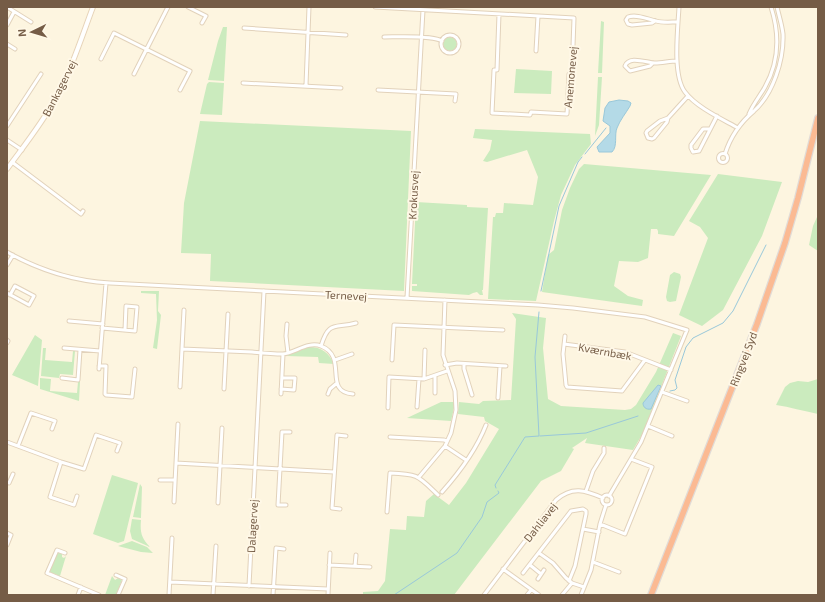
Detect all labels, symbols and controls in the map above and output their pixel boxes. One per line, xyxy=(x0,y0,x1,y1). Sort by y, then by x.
north arrow xyxy=(12,12,52,52)
text: N xyxy=(15,28,28,37)
street label: Anemonevej xyxy=(561,46,580,108)
street label: Bankagervej xyxy=(39,58,80,119)
street label: Krokusvej xyxy=(405,170,422,220)
street label: Ternevej xyxy=(325,287,367,304)
street label: Ringvej Syd xyxy=(727,330,760,388)
street label: Kværnbæk xyxy=(577,340,633,362)
street label: Dalagervej xyxy=(244,499,261,553)
street label: Dahliavej xyxy=(521,500,560,545)

